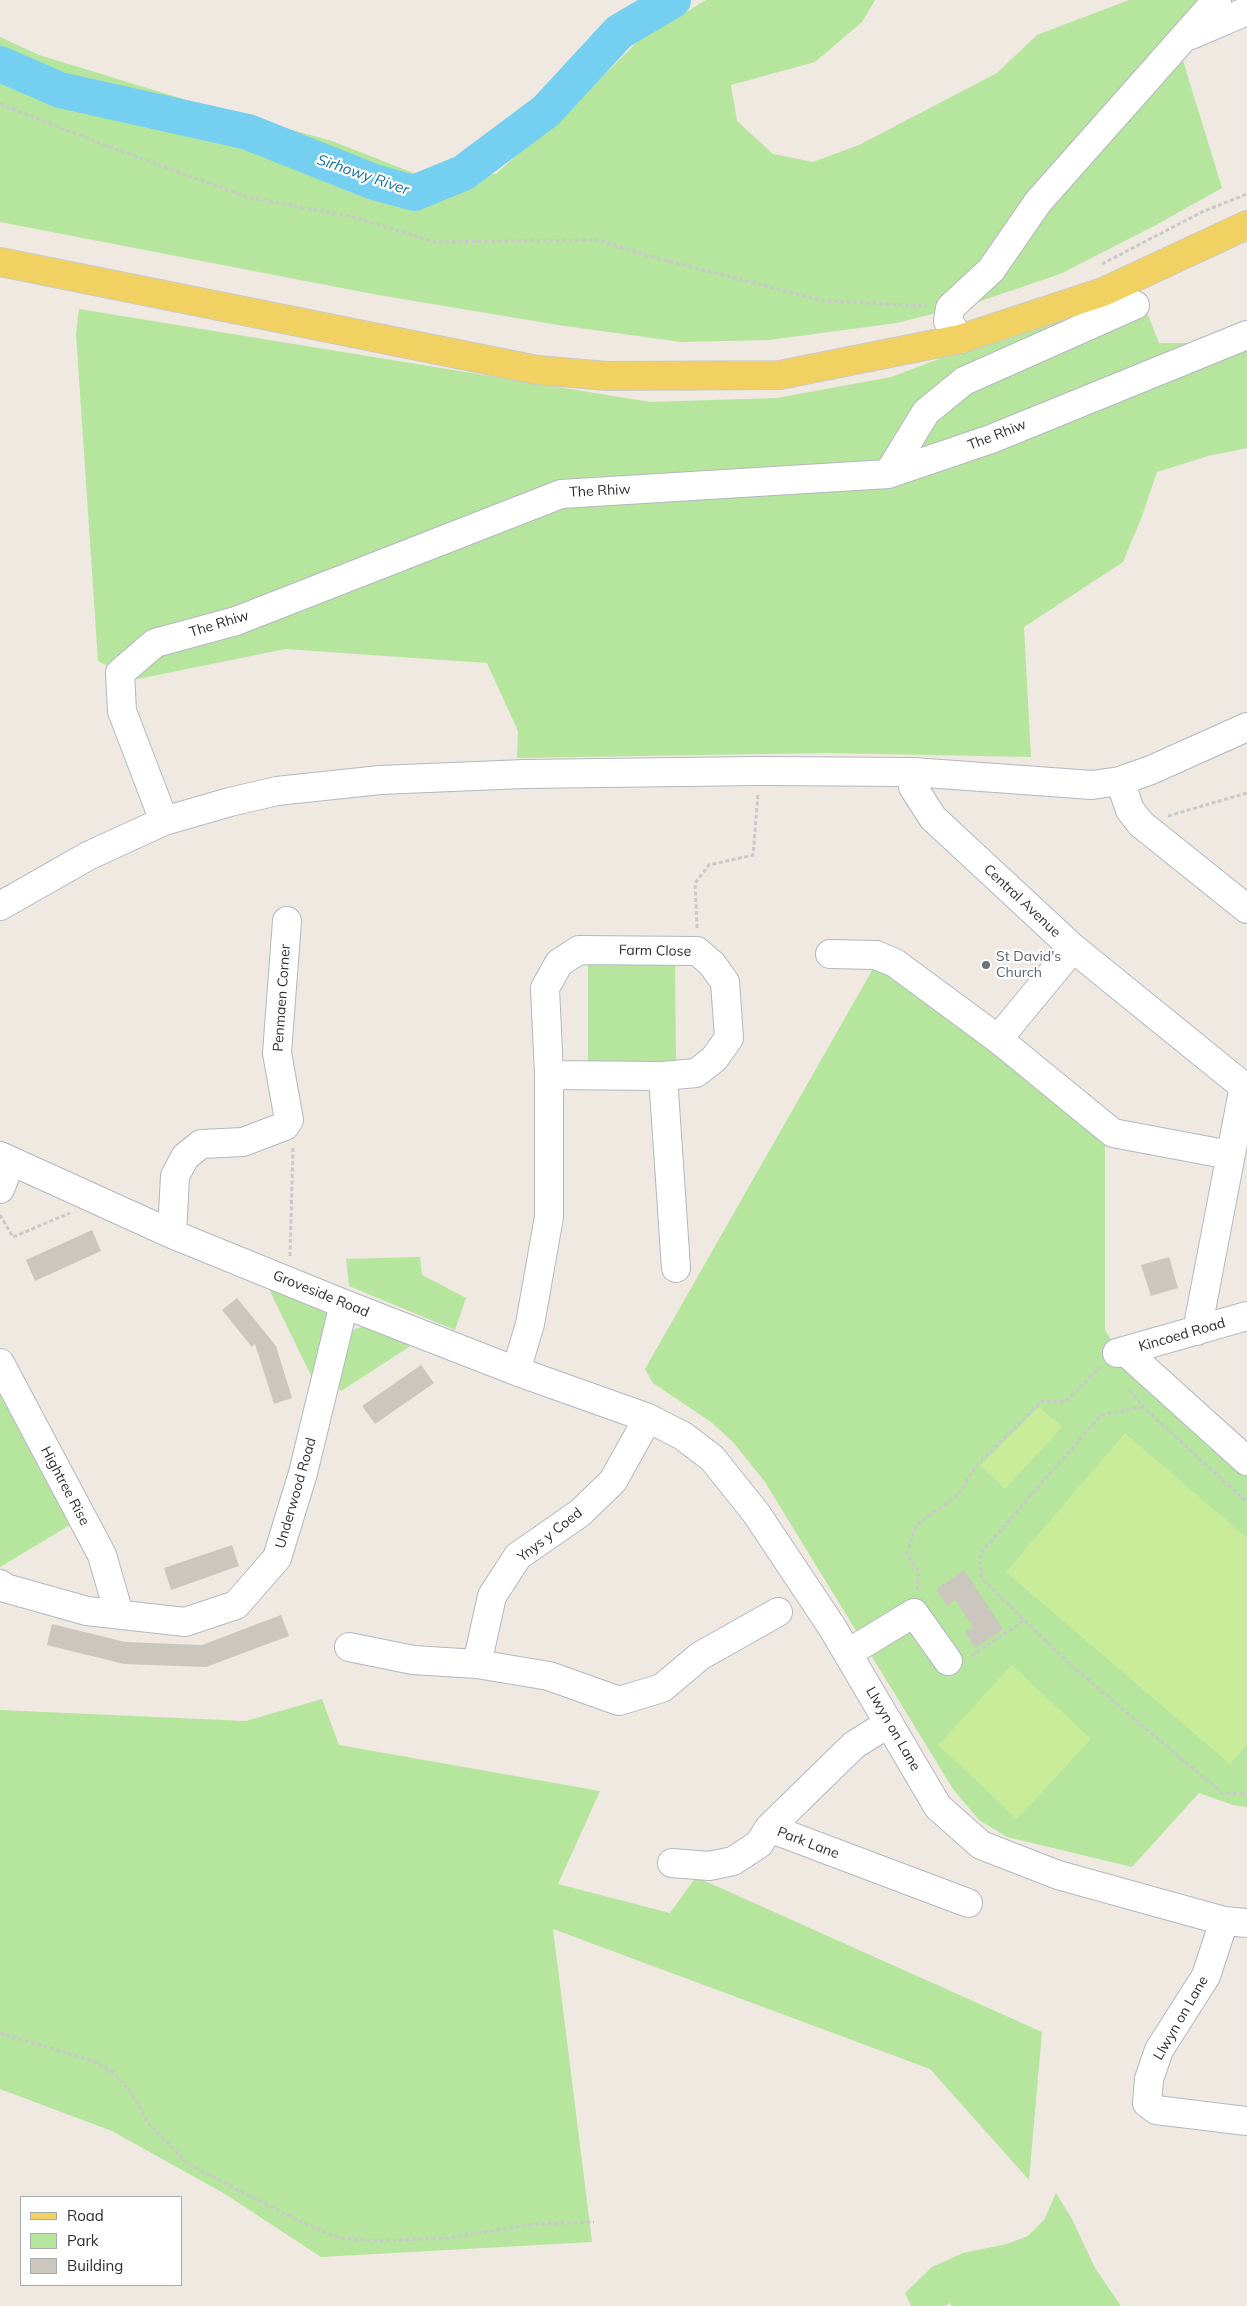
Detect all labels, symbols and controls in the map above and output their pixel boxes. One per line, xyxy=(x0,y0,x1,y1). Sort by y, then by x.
water label: Sirhowy River xyxy=(315,151,411,199)
street label: The Rhiw xyxy=(965,416,1029,454)
street label: The Rhiw xyxy=(569,481,631,501)
street label: The Rhiw xyxy=(187,607,251,641)
street label: Central Avenue xyxy=(980,861,1064,941)
street label: Farm Close xyxy=(619,942,691,960)
street label: Penmaen Corner xyxy=(270,944,294,1052)
place label: St David's Church xyxy=(996,949,1061,982)
marker: St David's Church xyxy=(980,959,992,971)
street label: Groveside Road xyxy=(270,1267,372,1321)
street label: Kincoed Road xyxy=(1137,1315,1227,1355)
street label: Underwood Road xyxy=(272,1436,320,1550)
street label: Hightree Rise xyxy=(37,1444,93,1528)
street label: Ynys y Coed xyxy=(514,1504,586,1566)
street label: Llwyn on Lane xyxy=(862,1684,924,1774)
street label: Park Lane xyxy=(775,1824,841,1862)
street label: Llwyn on Lane xyxy=(1150,1973,1212,2063)
legend xyxy=(20,2196,182,2286)
text: Road xyxy=(67,2206,104,2225)
text: Park xyxy=(67,2231,99,2250)
text: Building xyxy=(67,2256,123,2275)

